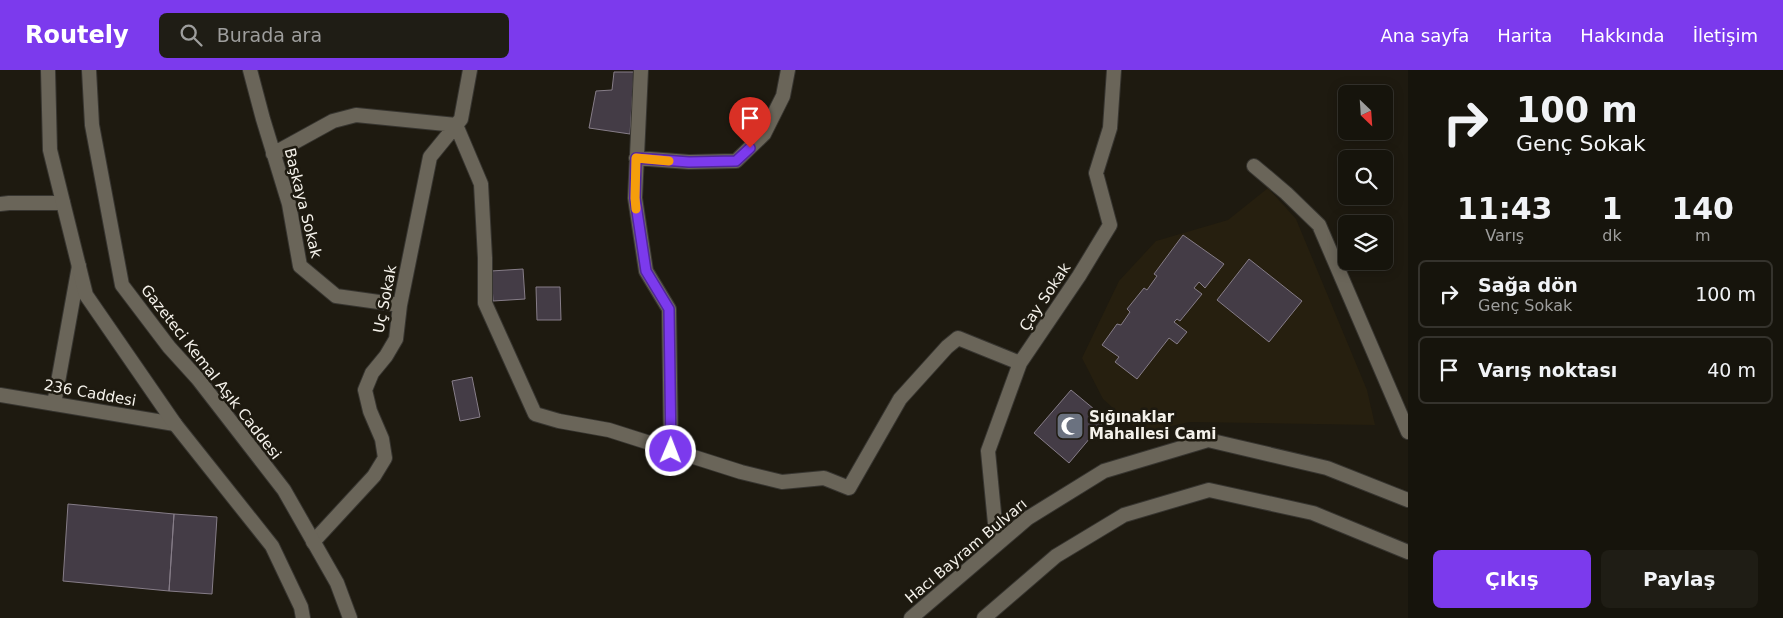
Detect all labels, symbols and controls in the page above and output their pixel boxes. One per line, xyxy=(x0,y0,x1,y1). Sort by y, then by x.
search box xyxy=(159,13,509,58)
text: Routely xyxy=(25,21,129,49)
icon: search xyxy=(177,21,205,49)
text: Burada ara xyxy=(217,24,322,46)
text: Ana sayfa xyxy=(1380,25,1469,46)
text: Harita xyxy=(1497,25,1552,46)
text: Hakkında xyxy=(1580,25,1665,46)
text: İletişim xyxy=(1693,25,1758,46)
north arrow xyxy=(1338,85,1392,140)
map controls xyxy=(1338,85,1393,270)
icon: right xyxy=(1433,90,1498,155)
text: 100 m xyxy=(1516,90,1638,130)
pin xyxy=(729,97,771,148)
icon: arrive xyxy=(736,104,764,132)
text: Genç Sokak xyxy=(1516,131,1646,156)
street label: Başkaya Sokak xyxy=(281,146,325,260)
button: search xyxy=(1338,150,1393,205)
text: 11:43 xyxy=(1457,191,1553,226)
text: 1 xyxy=(1602,191,1622,226)
text: 140 xyxy=(1671,191,1734,226)
button: layers xyxy=(1338,215,1393,270)
text: Varış xyxy=(1485,226,1524,245)
text: dk xyxy=(1602,226,1622,245)
text: m xyxy=(1695,226,1710,245)
street label: Çay Sokak xyxy=(1016,259,1075,334)
street label: Uç Sokak xyxy=(370,263,400,335)
text: Sağa dön xyxy=(1478,274,1578,296)
icon: right xyxy=(1435,280,1463,308)
street label: Gazeteci Kemal Aşık Caddesi xyxy=(137,281,285,463)
text: 100 m xyxy=(1695,283,1756,305)
text: Genç Sokak xyxy=(1478,296,1572,315)
icon: arrive xyxy=(1435,356,1463,384)
text: Varış noktası xyxy=(1478,359,1617,381)
text: 40 m xyxy=(1707,359,1756,381)
street label: 236 Caddesi xyxy=(42,376,138,410)
place label: Sığınaklar Mahallesi Cami xyxy=(1089,408,1217,443)
mosque icon: Sığınaklar Mahallesi Cami xyxy=(1055,411,1085,441)
position arrow xyxy=(644,424,696,476)
street label: Hacı Bayram Bulvarı xyxy=(902,495,1030,607)
button: Çıkış xyxy=(1433,550,1591,608)
button: Paylaş xyxy=(1601,550,1758,608)

